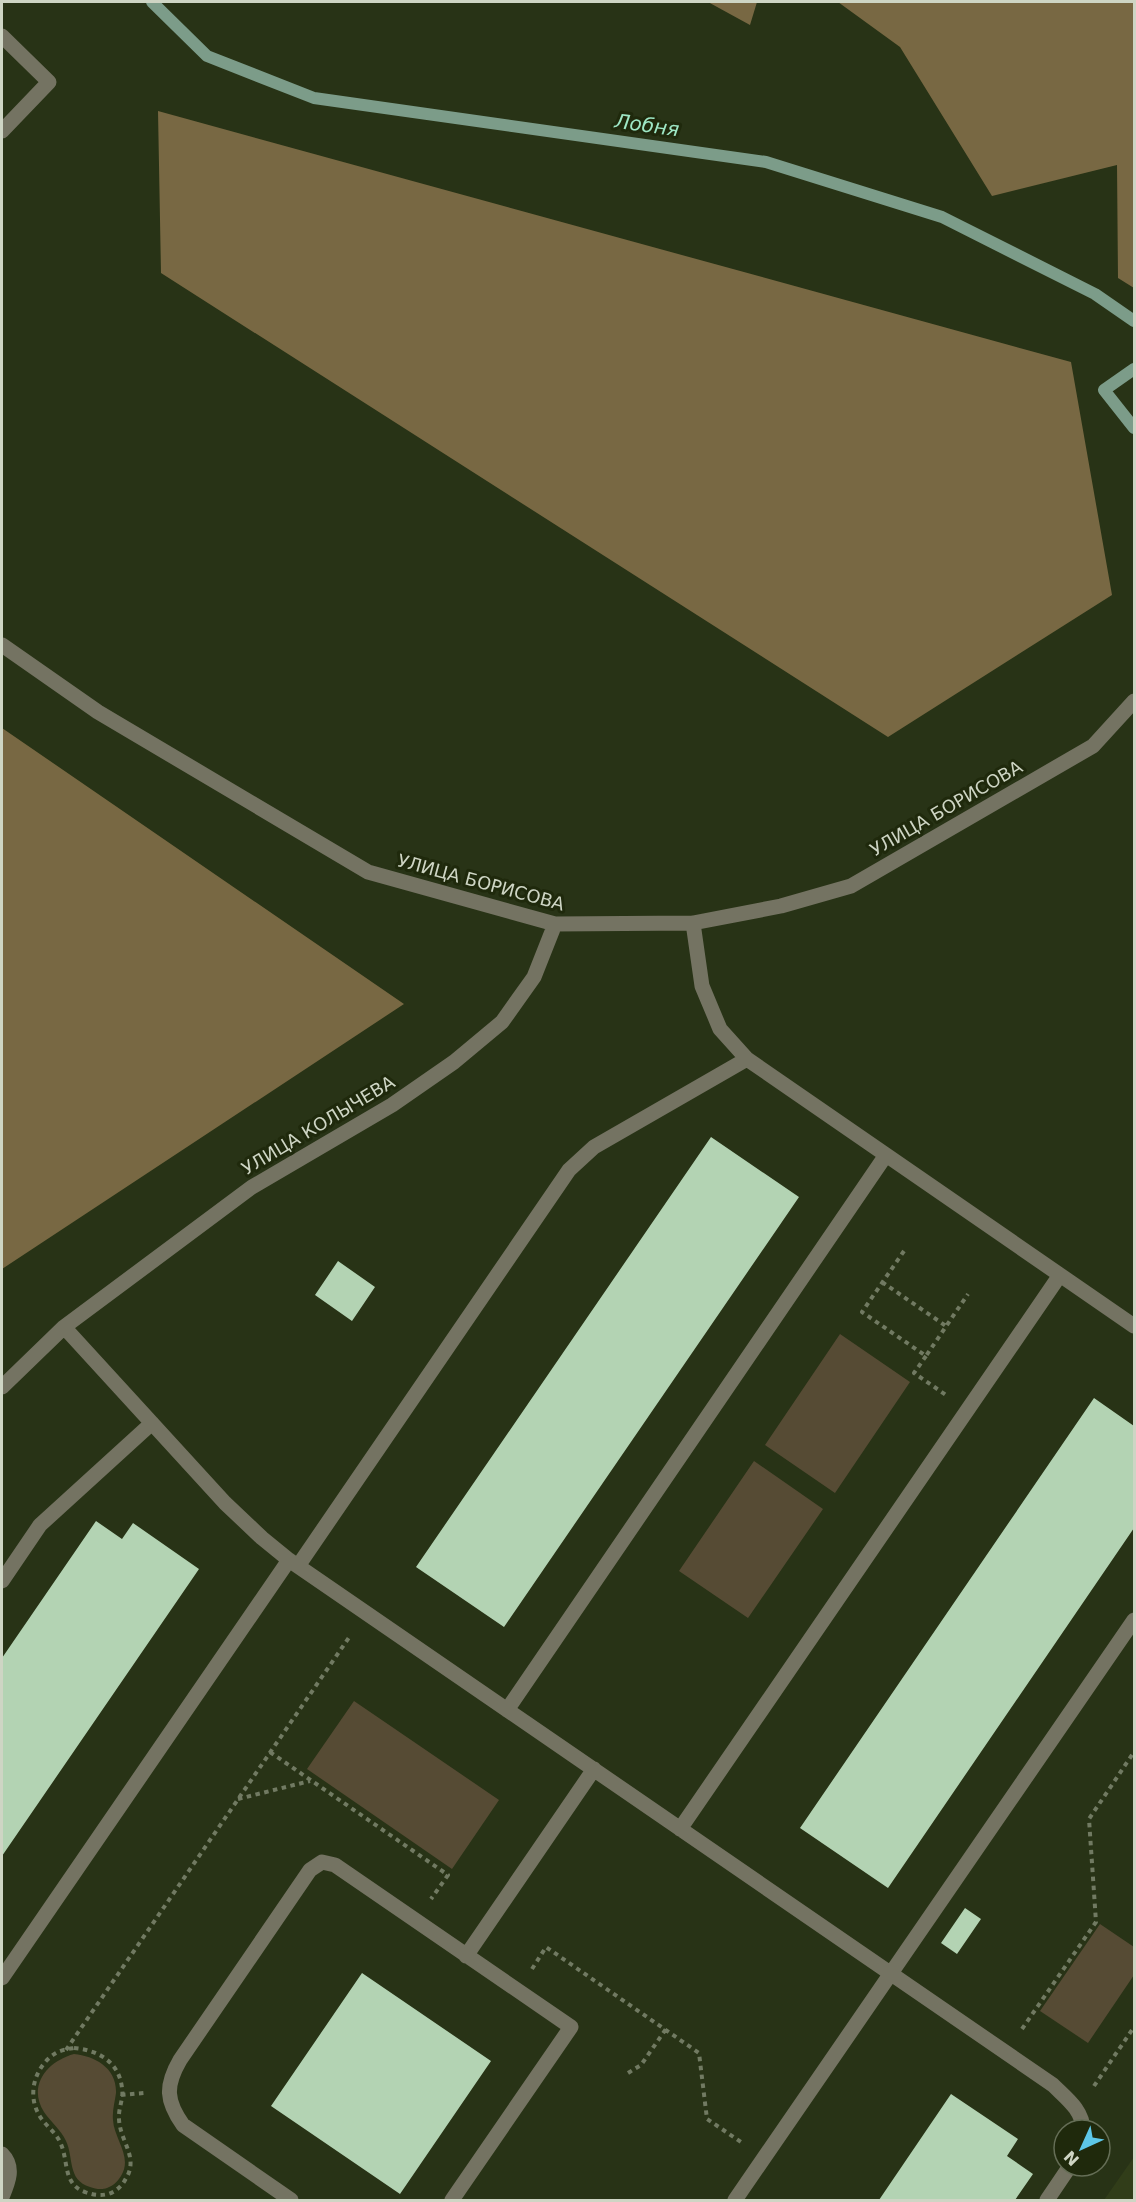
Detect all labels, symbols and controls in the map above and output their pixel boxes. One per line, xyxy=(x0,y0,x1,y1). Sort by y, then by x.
water label: Лобня xyxy=(612,108,681,141)
street label: УЛИЦА БОРИСОВА xyxy=(866,756,1026,860)
street label: УЛИЦА БОРИСОВА xyxy=(395,850,568,915)
street label: УЛИЦА КОЛЫЧЕВА xyxy=(238,1071,399,1179)
north arrow xyxy=(1052,2118,1112,2178)
text: N xyxy=(1060,2147,1083,2170)

